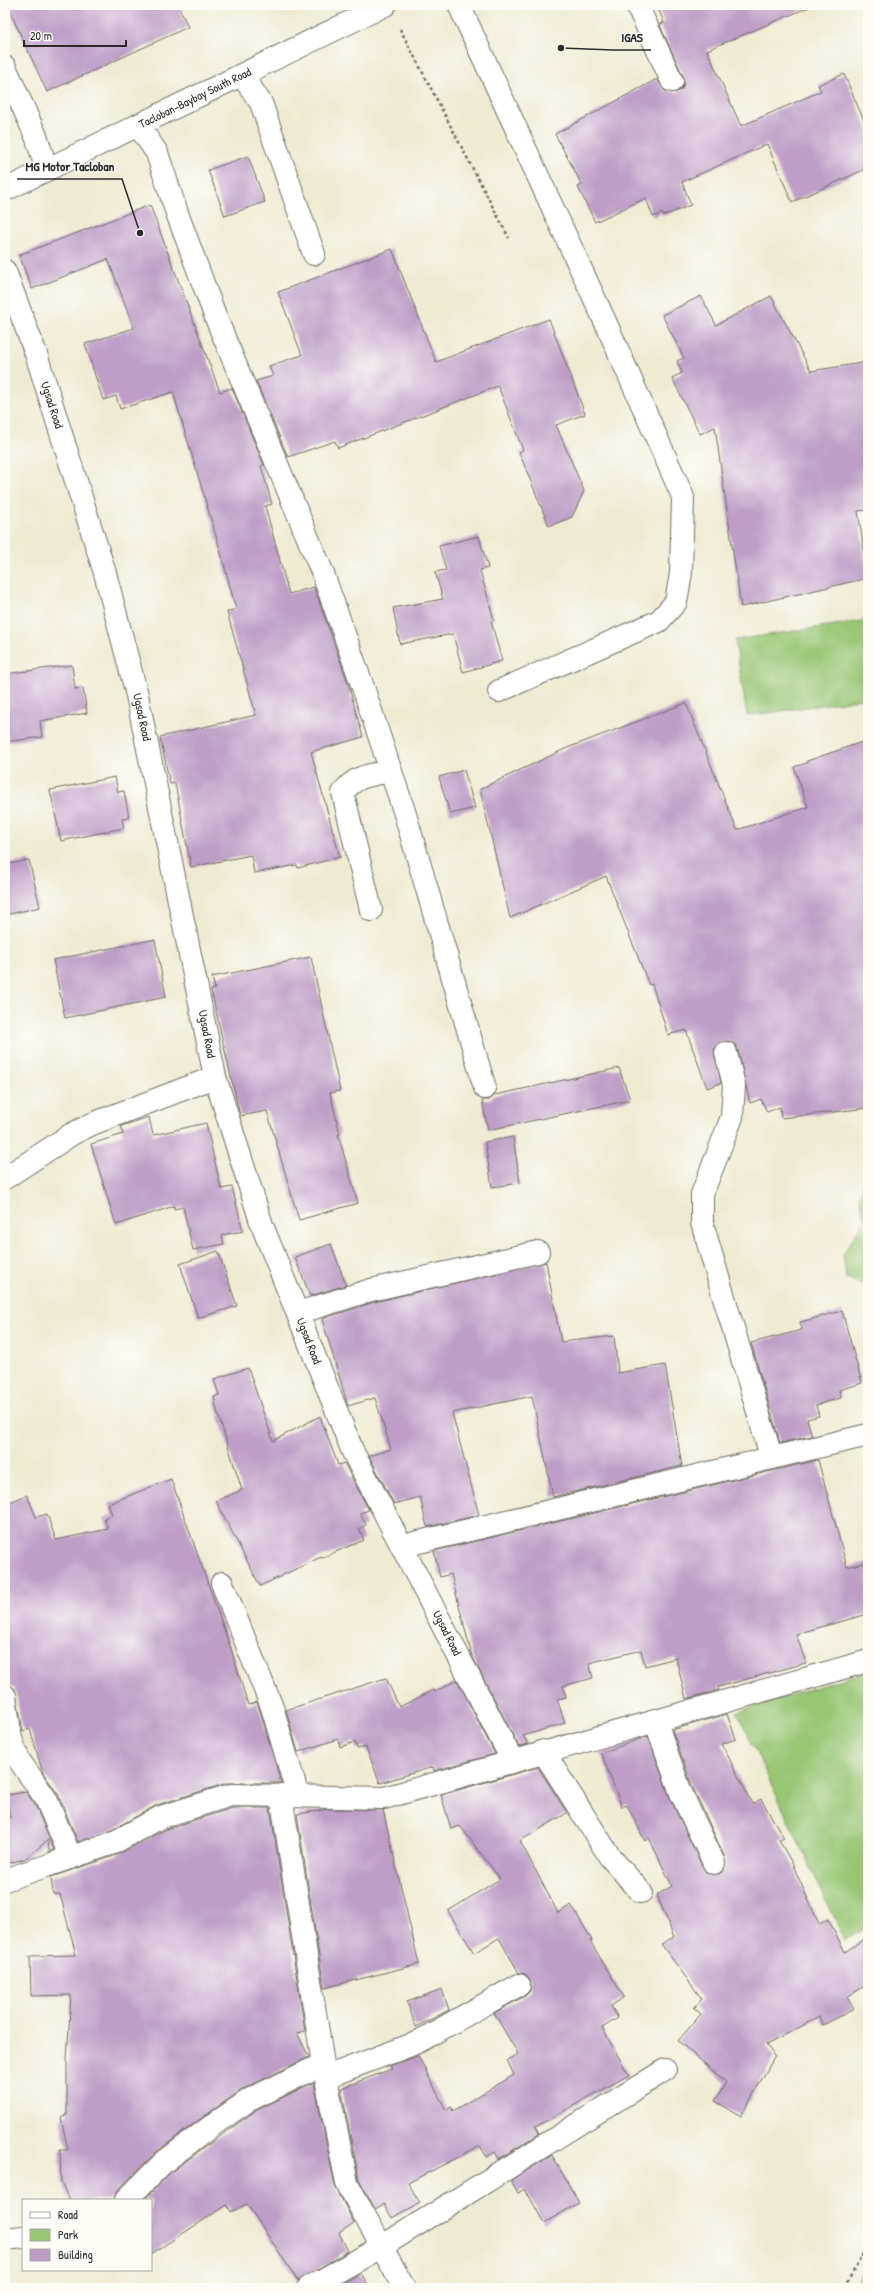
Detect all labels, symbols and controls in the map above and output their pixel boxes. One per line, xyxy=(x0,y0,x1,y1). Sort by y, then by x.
scale bar xyxy=(24,22,126,48)
callout: IGAS xyxy=(613,25,651,50)
text: 20 m xyxy=(30,27,52,44)
text: IGAS xyxy=(621,28,643,46)
street label: Tacloban-Baybay South Road xyxy=(136,63,254,132)
callout: MG Motor Tacloban xyxy=(17,154,122,179)
text: MG Motor Tacloban xyxy=(26,157,115,175)
street label: Ugsad Road xyxy=(37,379,68,431)
street label: Ugsad Road xyxy=(129,691,156,743)
street label: Ugsad Road xyxy=(195,1009,221,1060)
street label: Ugsad Road xyxy=(293,1315,327,1367)
street label: Ugsad Road xyxy=(429,1607,466,1658)
legend xyxy=(22,2199,152,2271)
text: Road xyxy=(58,2206,78,2223)
text: Park xyxy=(58,2226,78,2243)
text: Building xyxy=(58,2246,93,2263)

